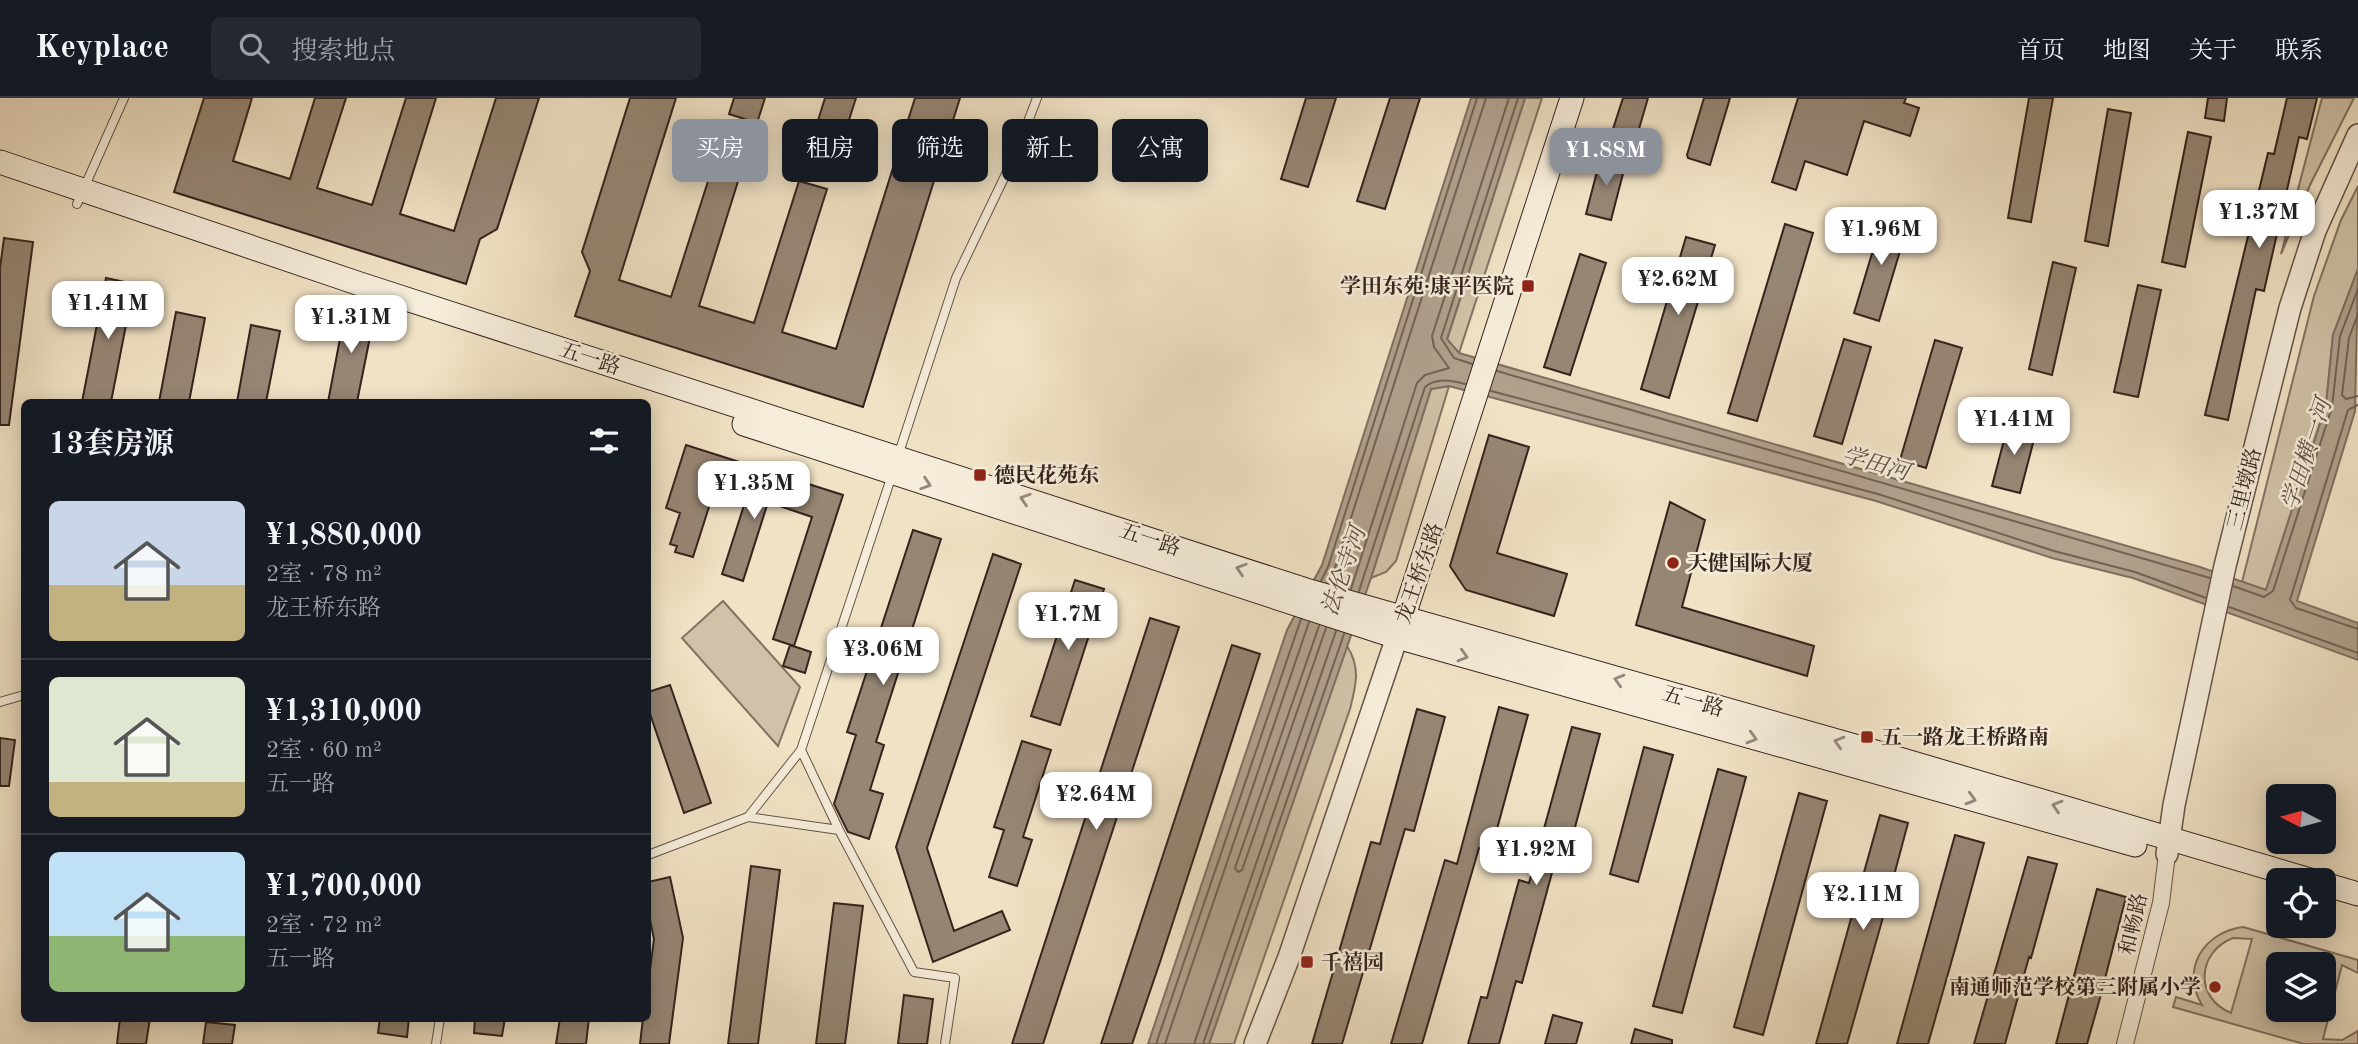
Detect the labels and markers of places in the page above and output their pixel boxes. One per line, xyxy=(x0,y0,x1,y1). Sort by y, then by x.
pin: ¥1.88M xyxy=(1549,129,1663,188)
pin: ¥1.37M xyxy=(2202,190,2316,250)
pin: ¥1.96M xyxy=(1824,208,1938,267)
pin: ¥2.62M xyxy=(1621,258,1735,317)
place label: 学田东苑·康平医院 xyxy=(1340,274,1514,298)
marker: 学田东苑·康平医院 xyxy=(1520,278,1536,294)
pin: ¥1.41M xyxy=(51,282,165,341)
pin: ¥1.31M xyxy=(294,296,408,355)
pin: ¥1.41M xyxy=(1957,398,2071,457)
pin: ¥1.35M xyxy=(697,462,811,521)
place label: 德民花苑东 xyxy=(994,464,1099,487)
marker: 德民花苑东 xyxy=(972,467,988,483)
place label: 天健国际大厦 xyxy=(1687,552,1813,575)
marker: 天健国际大厦 xyxy=(1665,555,1681,571)
pin: ¥1.7M xyxy=(1019,592,1117,652)
pin: ¥3.06M xyxy=(826,628,940,687)
place label: 五一路龙王桥路南 xyxy=(1881,726,2049,749)
marker: 五一路龙王桥路南 xyxy=(1859,729,1875,745)
pin: ¥2.64M xyxy=(1039,772,1153,832)
pin: ¥1.92M xyxy=(1479,828,1593,887)
pin: ¥2.11M xyxy=(1806,872,1920,932)
place label: 千禧园 xyxy=(1321,951,1384,974)
marker: 千禧园 xyxy=(1299,954,1315,970)
place label: 南通师范学校第三附属小学 xyxy=(1949,976,2201,999)
marker: 南通师范学校第三附属小学 xyxy=(2207,979,2223,995)

